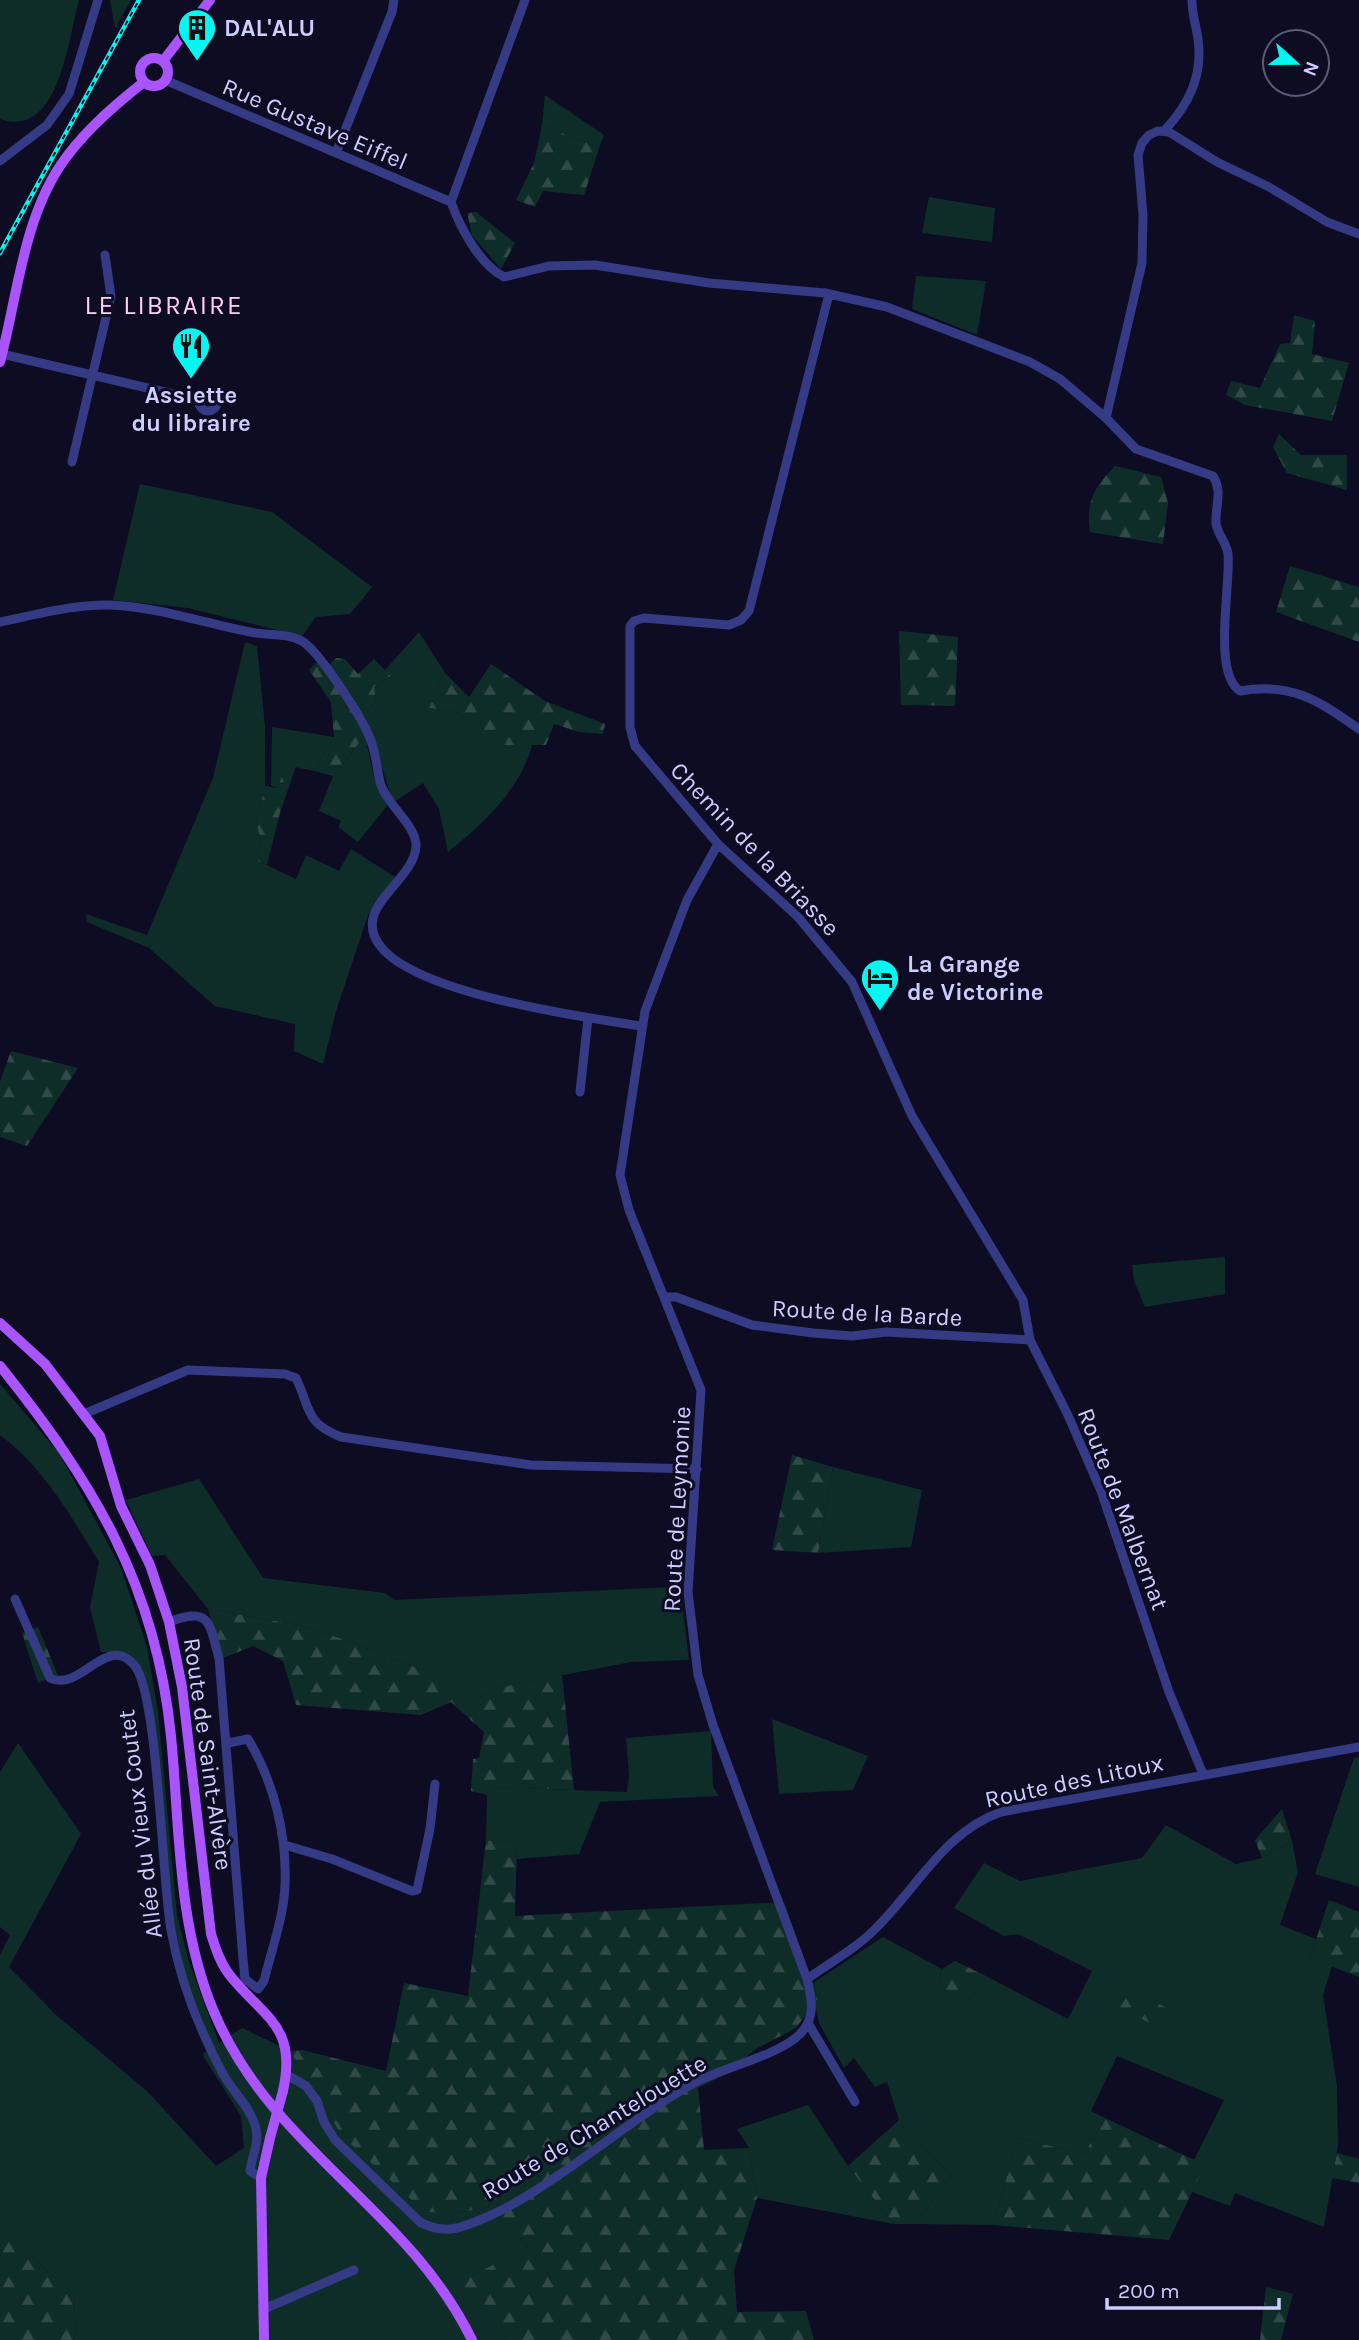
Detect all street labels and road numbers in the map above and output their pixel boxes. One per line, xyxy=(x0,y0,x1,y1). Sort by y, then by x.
street label: Rue Gustave Eiffel xyxy=(218,72,412,176)
street label: Chemin de la Briasse xyxy=(665,756,845,942)
street label: Route de la Barde xyxy=(771,1294,963,1332)
street label: Route de Malbernat xyxy=(1072,1404,1174,1614)
street label: Route de Leymonie xyxy=(658,1405,696,1613)
street label: Route de Saint-Alvère xyxy=(178,1636,238,1872)
street label: Allée du Vieux Coutet xyxy=(112,1708,168,1940)
street label: Route des Litoux xyxy=(982,1748,1166,1814)
street label: Route de Chantelouette xyxy=(477,2049,711,2205)

